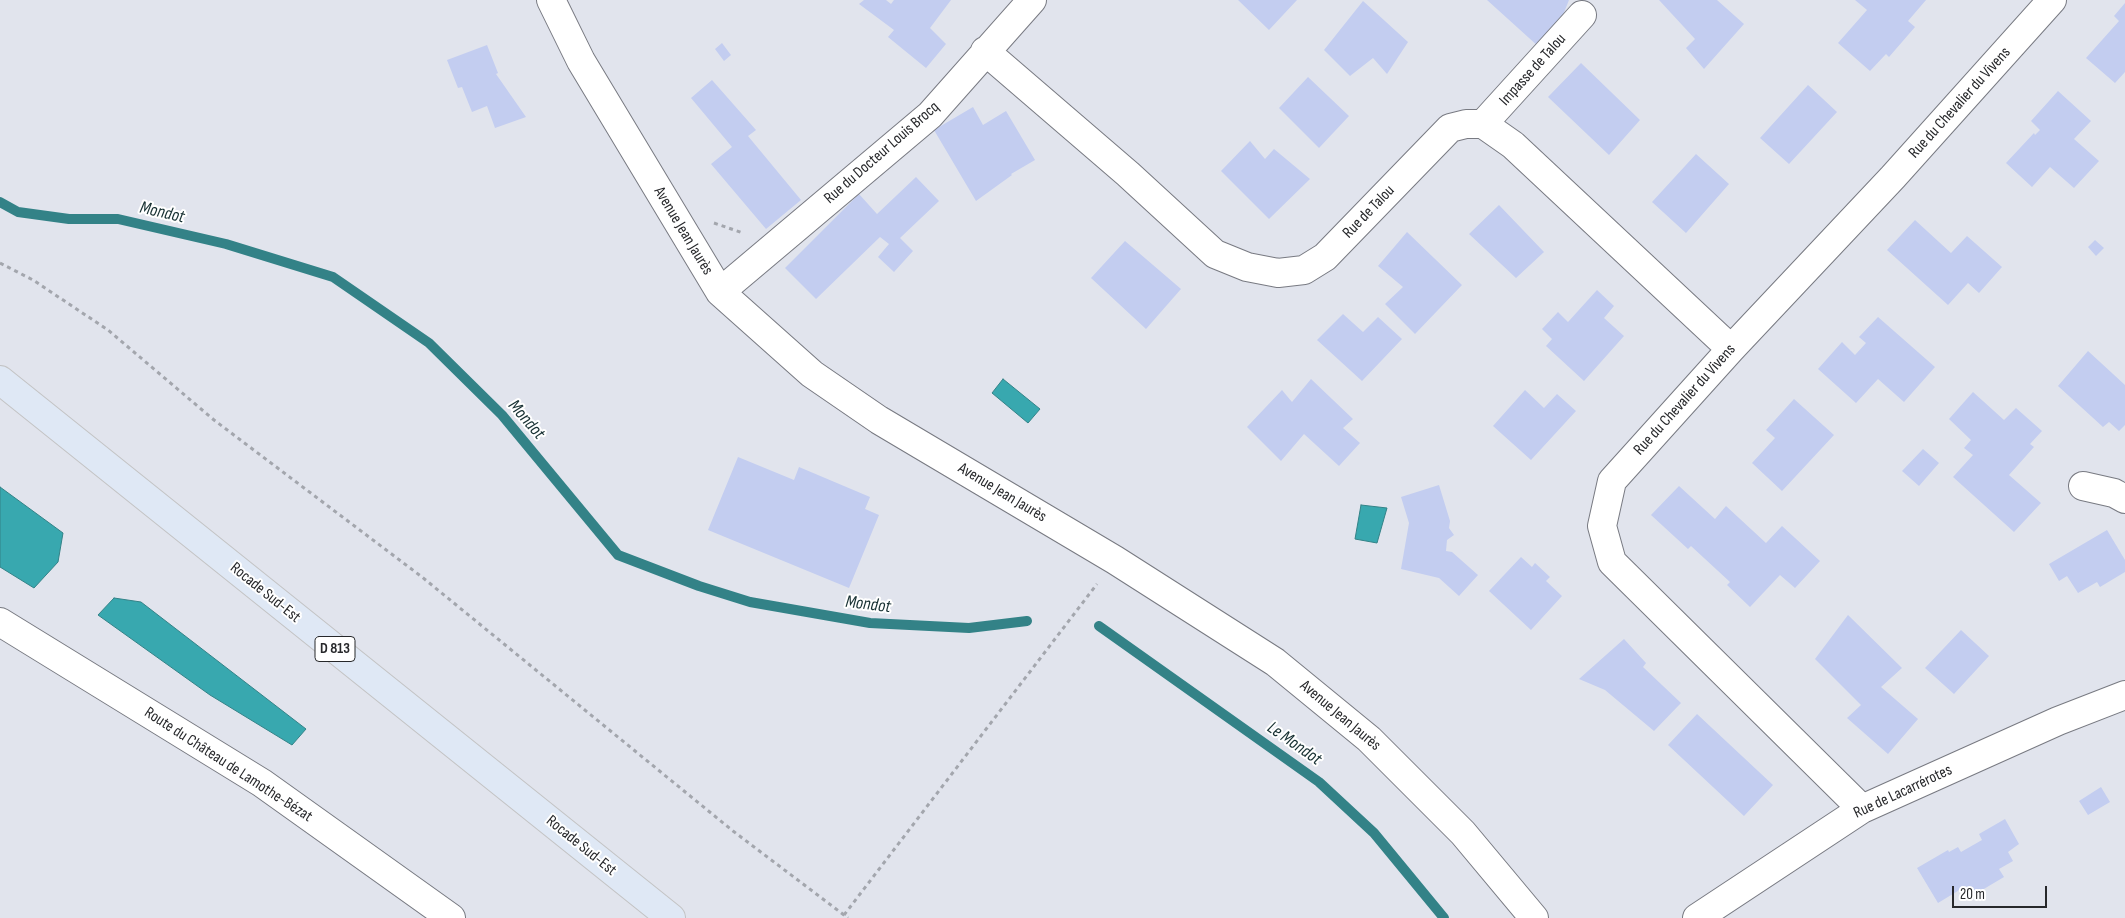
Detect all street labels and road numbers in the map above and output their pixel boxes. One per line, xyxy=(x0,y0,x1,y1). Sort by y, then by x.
street label: Impasse de Talou xyxy=(1496,30,1570,110)
street label: Rue du Chevalier du Vivens xyxy=(1905,43,2015,163)
street label: Rue du Docteur Louis Brocq xyxy=(821,98,943,208)
street label: Rue de Talou xyxy=(1339,181,1399,243)
street label: Avenue Jean Jaurès xyxy=(649,183,717,279)
street label: Rue du Chevalier du Vivens xyxy=(1630,340,1740,460)
street label: Avenue Jean Jaurès xyxy=(954,459,1050,527)
street label: Rocade Sud-Est xyxy=(226,559,304,627)
road number: D 813 xyxy=(315,636,355,662)
street label: Avenue Jean Jaurès xyxy=(1296,677,1384,755)
street label: Route du Château de Lamothe-Bézat xyxy=(140,703,316,827)
street label: Rue de Lacarrérotes xyxy=(1851,761,1955,823)
street label: Rocade Sud-Est xyxy=(542,812,620,880)

